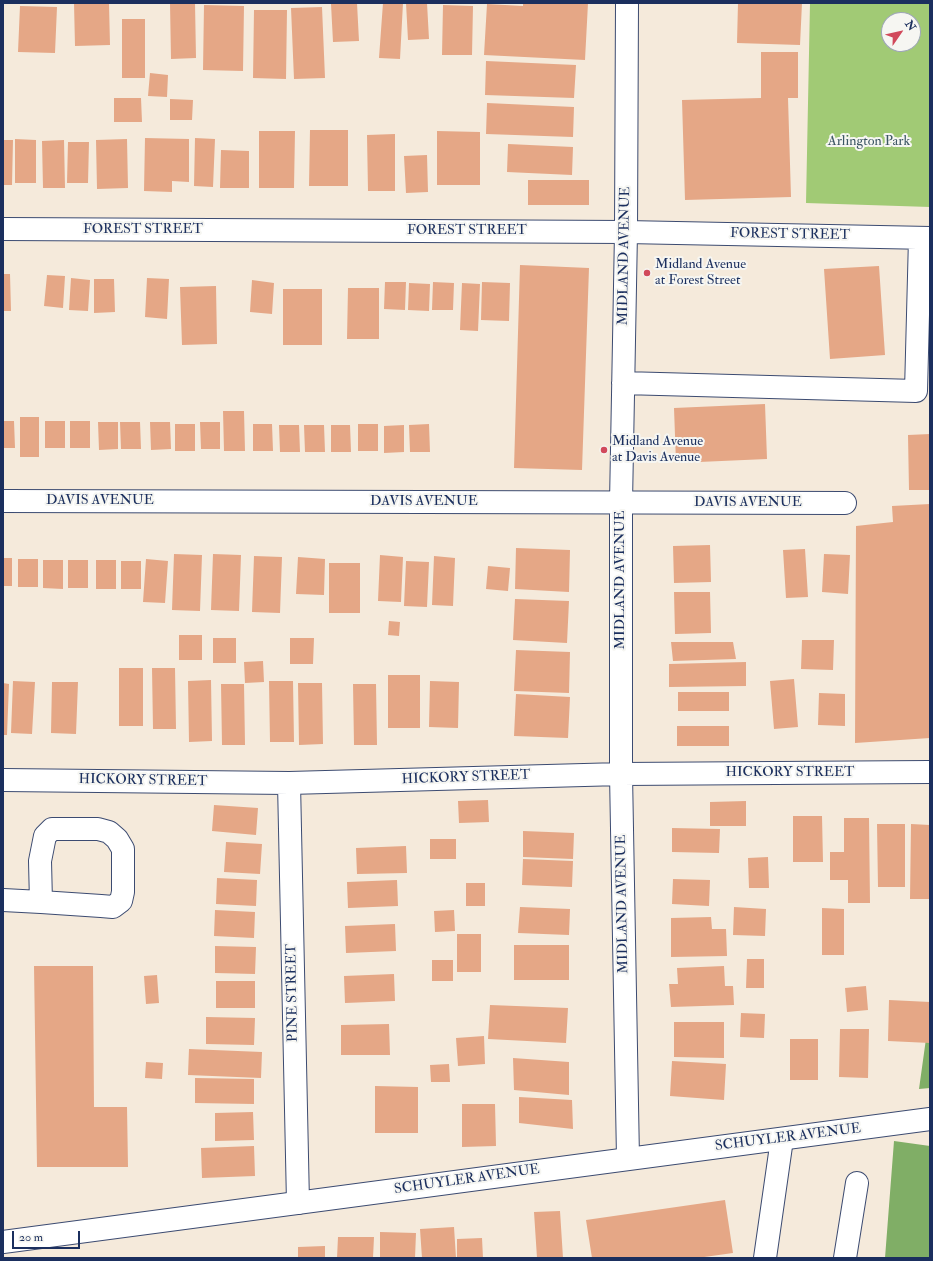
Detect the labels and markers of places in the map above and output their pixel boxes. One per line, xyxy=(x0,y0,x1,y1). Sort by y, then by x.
place label: Midland Avenue at Forest Street xyxy=(655,257,746,290)
marker: Midland Avenue at Forest Street xyxy=(642,268,652,278)
place label: Midland Avenue at Davis Avenue xyxy=(612,434,703,466)
marker: Midland Avenue at Davis Avenue xyxy=(599,445,609,455)

